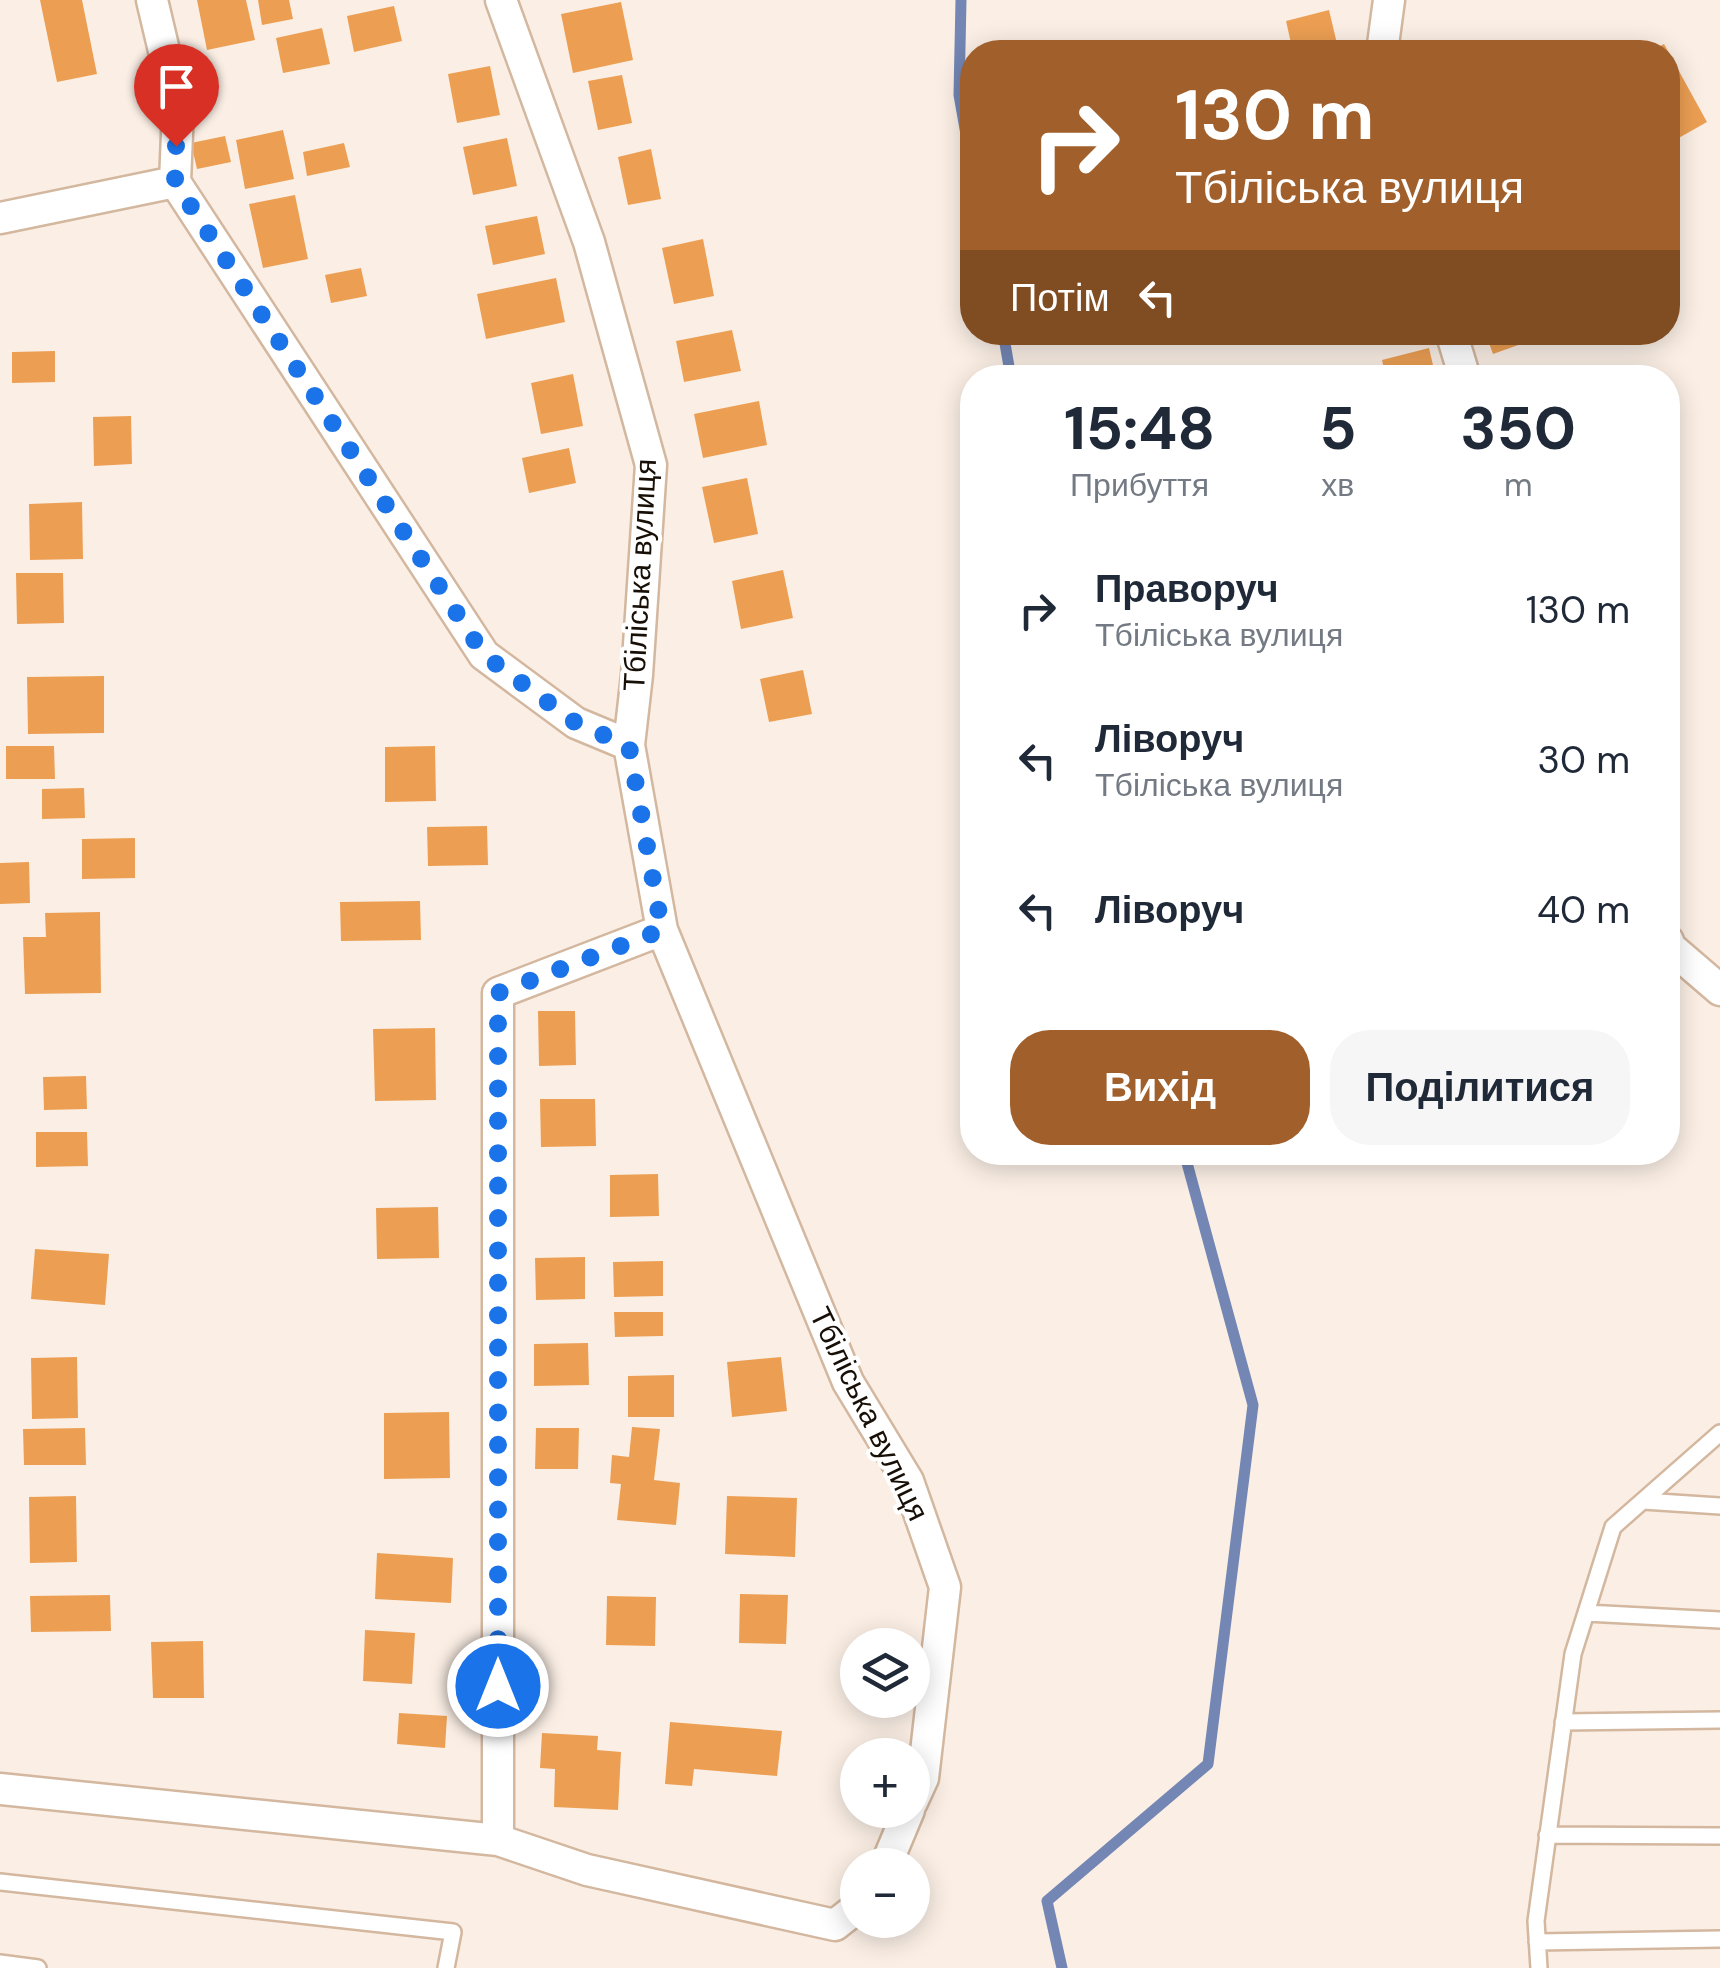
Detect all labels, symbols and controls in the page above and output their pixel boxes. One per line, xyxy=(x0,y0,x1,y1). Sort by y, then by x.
pin xyxy=(134,44,219,147)
icon: arrive xyxy=(149,59,204,114)
text: 130 m xyxy=(1175,70,1374,161)
icon: right xyxy=(1010,80,1140,210)
text: Тбіліська вулиця xyxy=(1175,158,1524,217)
icon: left xyxy=(1130,270,1185,325)
text: Потім xyxy=(1010,273,1110,323)
text: 15:48 xyxy=(1064,389,1215,468)
text: 5 xyxy=(1319,389,1356,468)
text: 350 xyxy=(1460,389,1576,468)
street label: Тбіліська вулиця xyxy=(614,458,665,692)
text: Прибуття xyxy=(1070,464,1209,506)
text: хв xyxy=(1321,464,1354,506)
text: m xyxy=(1504,464,1532,506)
text: Праворуч xyxy=(1095,564,1279,614)
icon: right xyxy=(1010,583,1065,638)
text: 130 m xyxy=(1526,585,1630,635)
text: Тбіліська вулиця xyxy=(1095,614,1343,656)
text: Ліворуч xyxy=(1095,714,1244,764)
icon: left xyxy=(1010,733,1065,788)
text: 30 m xyxy=(1538,735,1630,785)
text: Тбіліська вулиця xyxy=(1095,764,1343,806)
icon: left xyxy=(1010,883,1065,938)
text: Ліворуч xyxy=(1095,885,1244,935)
text: 40 m xyxy=(1537,885,1630,935)
button: Вихід xyxy=(1010,1030,1310,1145)
button: Поділитися xyxy=(1330,1030,1630,1145)
street label: Тбіліська вулиця xyxy=(801,1301,938,1527)
map controls xyxy=(840,1628,930,1938)
button: layers xyxy=(840,1628,930,1718)
position arrow xyxy=(446,1634,550,1738)
button: + xyxy=(840,1738,930,1828)
button: − xyxy=(840,1848,930,1938)

